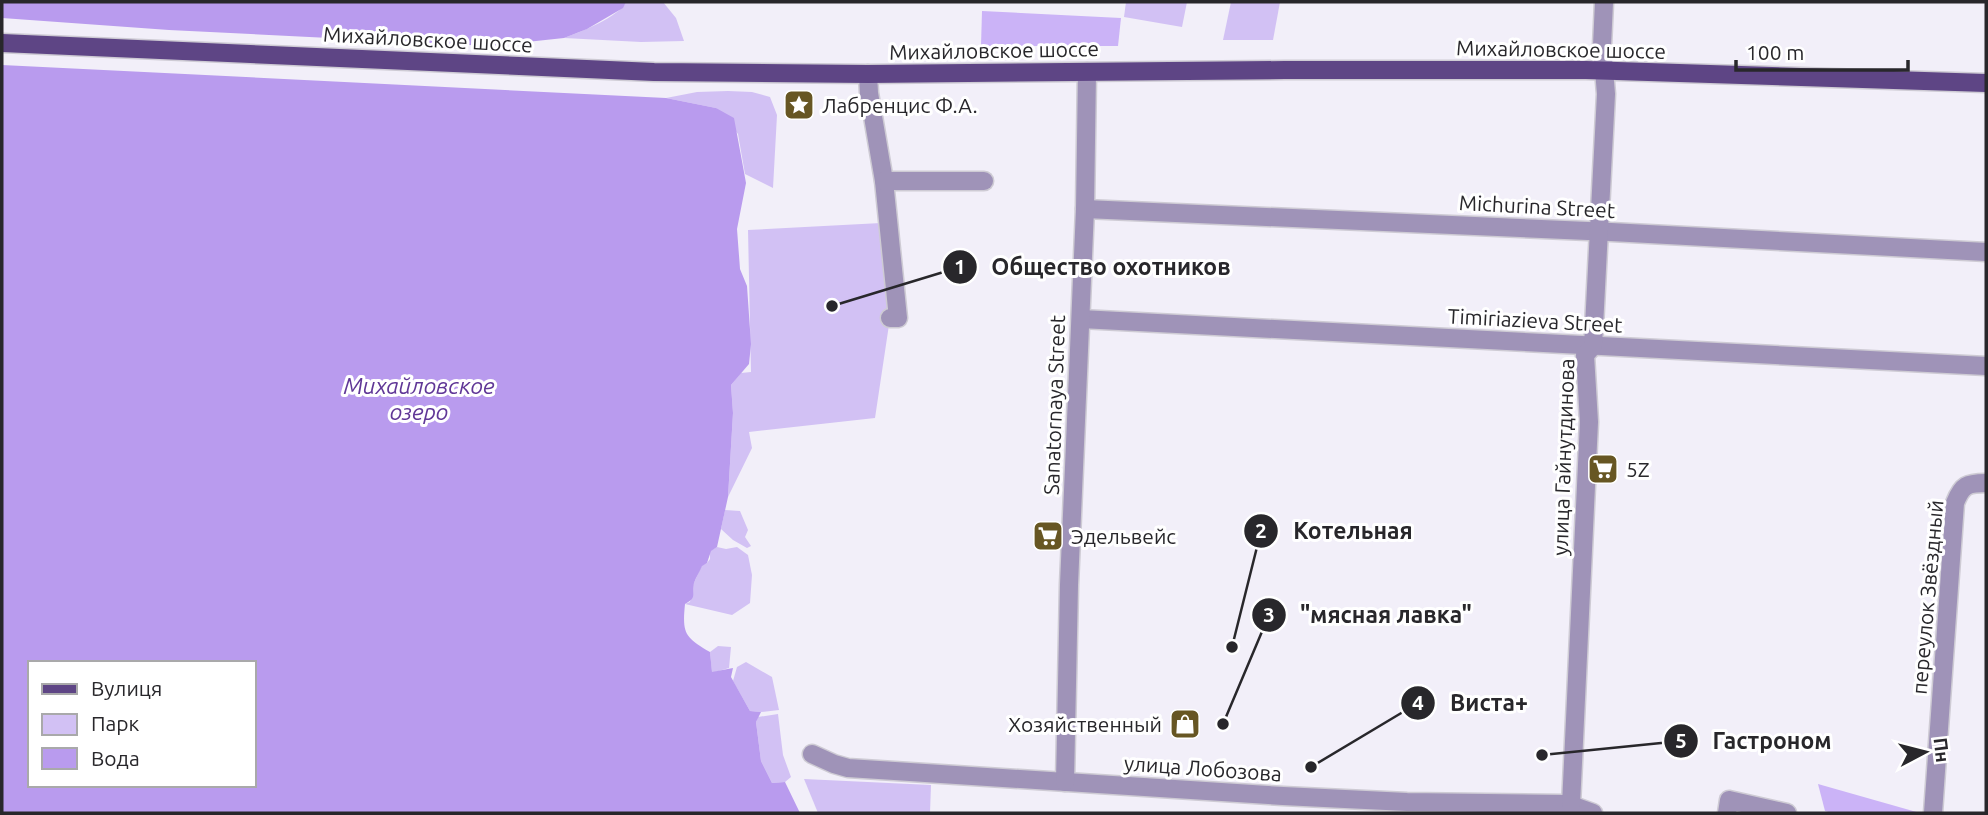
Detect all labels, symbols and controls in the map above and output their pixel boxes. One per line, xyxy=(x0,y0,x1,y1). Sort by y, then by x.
street label: Михайловское шоссе xyxy=(323,22,533,56)
scale bar xyxy=(1736,28,1908,72)
street label: Михайловское шоссе xyxy=(1456,35,1666,63)
street label: Михайловское шоссе xyxy=(889,36,1099,64)
text: 100 m xyxy=(1746,40,1804,64)
place icon: Лабренцис Ф.А. xyxy=(782,88,816,122)
place label: Лабренцис Ф.А. xyxy=(822,93,978,117)
street label: Michurina Street xyxy=(1458,190,1616,222)
callout: Общество охотников xyxy=(942,245,1244,289)
text: 1 xyxy=(954,254,966,278)
text: Общество охотников xyxy=(991,254,1231,279)
street label: Timiriazieva Street xyxy=(1447,303,1623,337)
street label: Sanatornaya Street xyxy=(1039,315,1069,495)
street label: улица Гайнутдинова xyxy=(1548,358,1578,556)
water label: Михайловское озеро xyxy=(343,373,495,424)
supermarket icon: 5Z xyxy=(1586,452,1620,486)
place label: 5Z xyxy=(1626,457,1650,481)
street label: переулок Звёздный xyxy=(1907,499,1947,695)
callout: Котельная xyxy=(1244,509,1426,553)
text: 2 xyxy=(1255,518,1267,542)
text: Котельная xyxy=(1293,518,1413,543)
supermarket icon: Эдельвейс xyxy=(1031,519,1065,553)
place label: Эдельвейс xyxy=(1071,524,1176,548)
callout: "мясная лавка" xyxy=(1251,593,1486,637)
text: 3 xyxy=(1263,602,1275,626)
text: "мясная лавка" xyxy=(1300,602,1472,627)
legend xyxy=(28,661,256,787)
text: Вулиця xyxy=(91,676,162,700)
callout: Виста+ xyxy=(1401,681,1542,725)
text: 4 xyxy=(1412,690,1424,714)
text: Виста+ xyxy=(1450,690,1528,715)
shop icon: Хозяйственный xyxy=(1168,707,1202,741)
text: Парк xyxy=(91,711,140,735)
place label: Хозяйственный xyxy=(1008,712,1162,736)
north arrow xyxy=(1890,717,1960,787)
callout: Гастроном xyxy=(1664,719,1846,763)
text: 5 xyxy=(1675,728,1687,752)
text: Гастроном xyxy=(1712,728,1832,753)
text: Пн xyxy=(1929,736,1954,764)
text: Вода xyxy=(91,746,140,770)
street label: улица Лобозова xyxy=(1123,751,1283,785)

